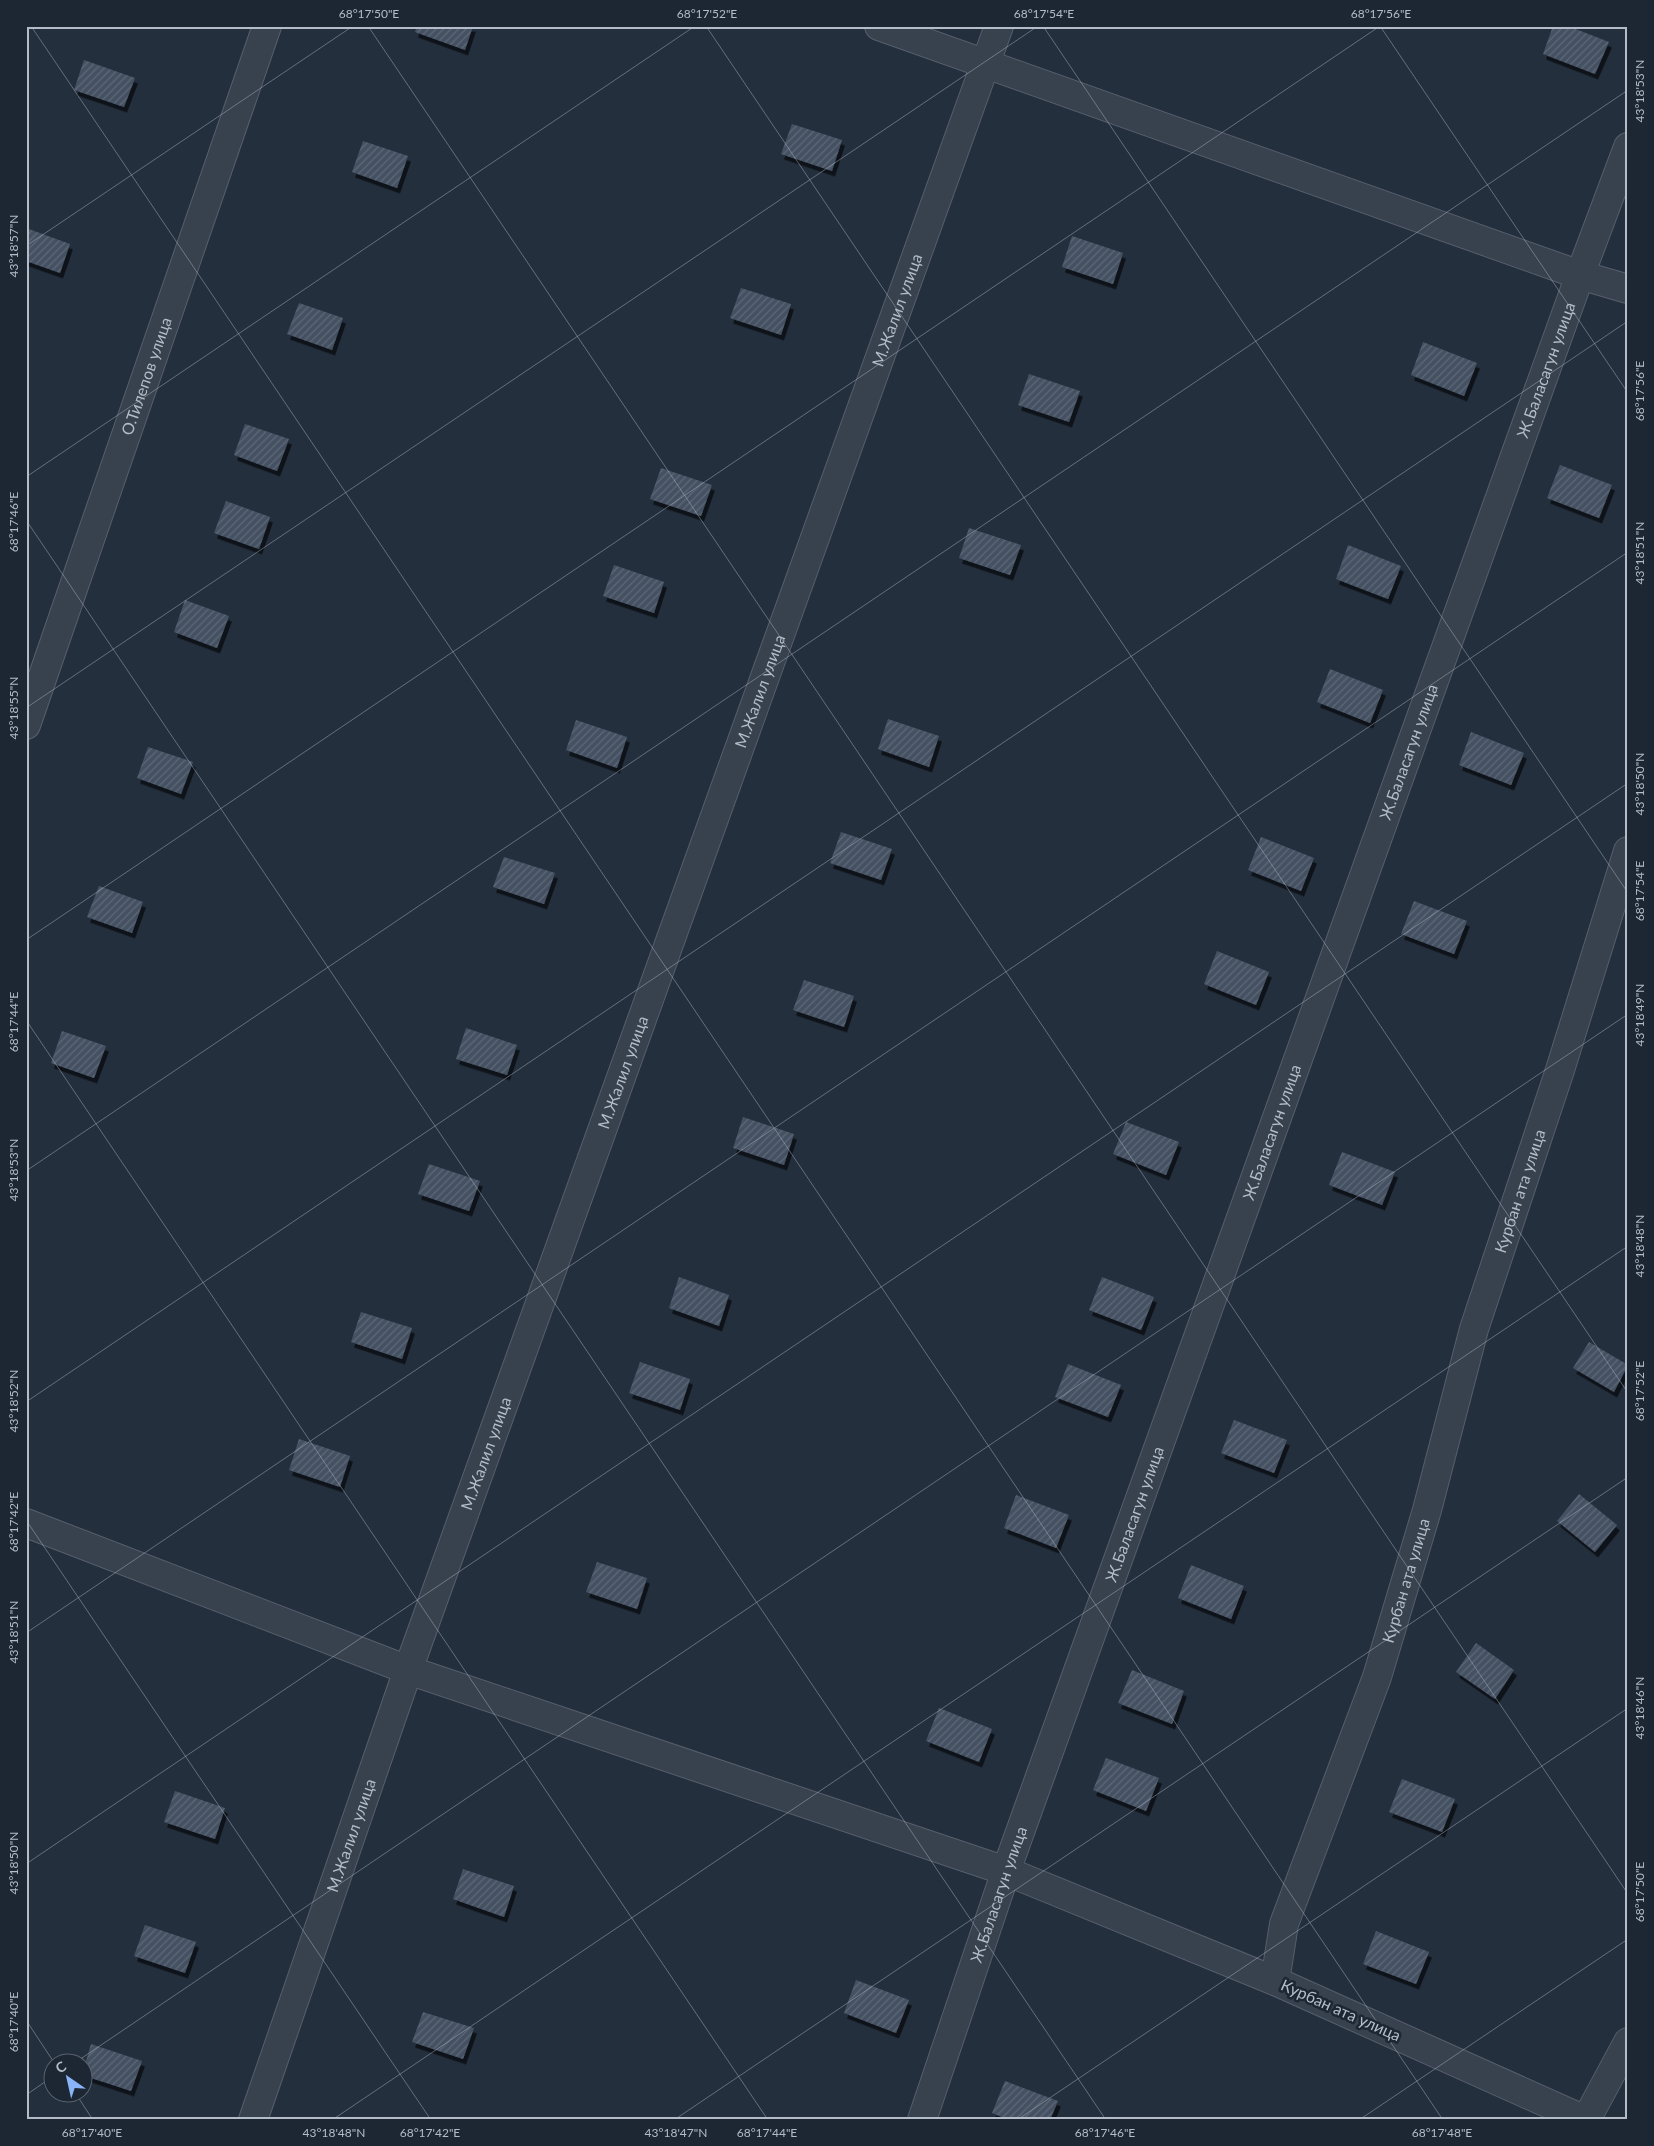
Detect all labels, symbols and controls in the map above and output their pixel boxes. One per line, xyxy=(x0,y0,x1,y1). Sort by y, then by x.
text: 68°17'50"E xyxy=(339,6,399,21)
text: 68°17'52"E xyxy=(677,6,737,21)
text: 68°17'54"E xyxy=(1014,6,1074,21)
text: 68°17'56"E xyxy=(1351,6,1411,21)
text: 43°18'53"N xyxy=(1632,60,1647,122)
text: 43°18'57"N xyxy=(6,215,21,277)
street label: М.Жалил улица xyxy=(867,251,925,369)
street label: Ж.Баласагун улица xyxy=(1512,299,1579,440)
street label: О.Тилепов улица xyxy=(117,314,175,438)
text: 68°17'56"E xyxy=(1632,361,1647,421)
text: 68°17'46"E xyxy=(6,492,21,552)
text: 43°18'51"N xyxy=(1632,522,1647,584)
street label: М.Жалил улица xyxy=(730,632,788,750)
text: 43°18'55"N xyxy=(6,677,21,739)
street label: Ж.Баласагун улица xyxy=(1375,681,1441,822)
text: 43°18'50"N xyxy=(1632,753,1647,815)
text: 68°17'54"E xyxy=(1632,861,1647,921)
text: 43°18'49"N xyxy=(1632,984,1647,1046)
text: 68°17'44"E xyxy=(6,992,21,1052)
street label: М.Жалил улица xyxy=(593,1013,651,1131)
street label: Ж.Баласагун улица xyxy=(1238,1062,1304,1202)
street label: Курбан ата улица xyxy=(1490,1127,1549,1255)
text: 43°18'53"N xyxy=(6,1139,21,1201)
text: 43°18'48"N xyxy=(1632,1215,1647,1277)
text: 68°17'52"E xyxy=(1632,1361,1647,1421)
text: 43°18'52"N xyxy=(6,1370,21,1432)
street label: М.Жалил улица xyxy=(456,1394,514,1513)
street label: Ж.Баласагун улица xyxy=(1101,1444,1167,1584)
text: 68°17'42"E xyxy=(6,1492,21,1552)
street label: Курбан ата улица xyxy=(1378,1516,1433,1645)
text: 43°18'51"N xyxy=(6,1601,21,1663)
text: 43°18'46"N xyxy=(1632,1677,1647,1739)
street label: М.Жалил улица xyxy=(322,1776,379,1895)
street label: Ж.Баласагун улица xyxy=(966,1824,1030,1965)
text: 43°18'50"N xyxy=(6,1832,21,1894)
text: 68°17'50"E xyxy=(1632,1862,1647,1922)
street label: Курбан ата улица xyxy=(1278,1975,1404,2044)
text: 68°17'40"E xyxy=(6,1992,21,2052)
north arrow xyxy=(42,2054,92,2104)
text: С xyxy=(52,2057,70,2076)
text: 68°17'40"E xyxy=(62,2125,122,2140)
text: 43°18'48"N xyxy=(303,2125,365,2140)
text: 68°17'42"E xyxy=(400,2125,460,2140)
text: 43°18'47"N xyxy=(645,2125,707,2140)
text: 68°17'44"E xyxy=(737,2125,797,2140)
text: 68°17'46"E xyxy=(1075,2125,1135,2140)
text: 68°17'48"E xyxy=(1412,2125,1472,2140)

